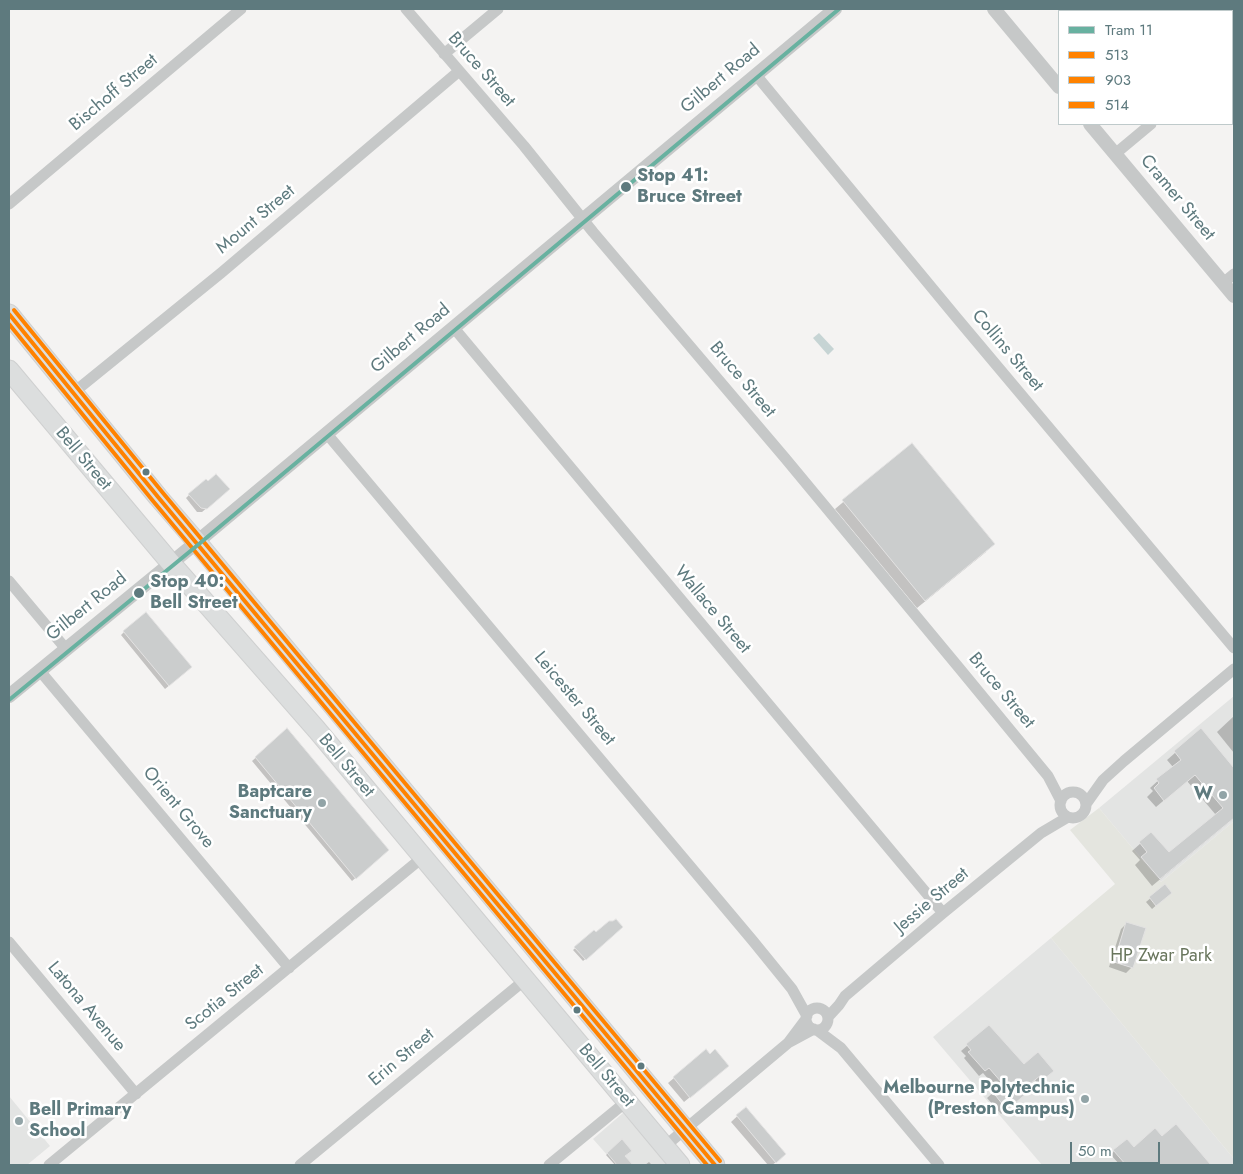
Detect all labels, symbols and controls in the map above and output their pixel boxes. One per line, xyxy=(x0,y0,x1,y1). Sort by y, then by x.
legend xyxy=(1058,10,1233,125)
text: Tram 11 xyxy=(1105,19,1153,41)
street label: Bruce Street xyxy=(443,28,519,112)
street label: Gilbert Road xyxy=(677,40,765,118)
text: 513 xyxy=(1105,44,1128,66)
street label: Bischoff Street xyxy=(65,50,163,136)
text: 903 xyxy=(1105,69,1131,91)
text: 514 xyxy=(1105,94,1129,116)
street label: Cramer Street xyxy=(1135,151,1219,245)
place label: Stop 41: Bruce Street xyxy=(637,166,742,208)
marker: Stop 41: Bruce Street xyxy=(619,180,633,194)
street label: Mount Street xyxy=(212,181,300,259)
street label: Gilbert Road xyxy=(367,300,455,378)
street label: Collins Street xyxy=(967,306,1047,396)
street label: Bruce Street xyxy=(704,338,780,422)
street label: Bell Street xyxy=(50,423,116,495)
unlabelled marker xyxy=(141,467,151,477)
street label: Wallace Street xyxy=(669,562,755,658)
street label: Gilbert Road xyxy=(43,568,131,646)
place label: Stop 40: Bell Street xyxy=(150,572,238,614)
marker: Stop 40: Bell Street xyxy=(132,586,146,600)
street label: Leicester Street xyxy=(529,648,619,750)
street label: Bruce Street xyxy=(963,649,1039,733)
street label: Bell Street xyxy=(313,730,379,802)
street label: Orient Grove xyxy=(138,763,218,853)
place label: Baptcare Sanctuary xyxy=(229,782,312,824)
place label: W xyxy=(1194,784,1213,806)
marker: W xyxy=(1217,789,1229,801)
marker: Baptcare Sanctuary xyxy=(316,797,328,809)
street label: Jessie Street xyxy=(890,864,974,938)
park label: HP Zwar Park xyxy=(1110,946,1212,968)
street label: Latona Avenue xyxy=(42,958,130,1056)
street label: Scotia Street xyxy=(182,960,268,1036)
unlabelled marker xyxy=(572,1005,582,1015)
street label: Erin Street xyxy=(365,1024,439,1092)
street label: Bell Street xyxy=(573,1040,639,1112)
unlabelled marker xyxy=(636,1061,646,1071)
place label: Melbourne Polytechnic (Preston Campus) xyxy=(883,1078,1075,1120)
marker: Melbourne Polytechnic (Preston Campus) xyxy=(1079,1093,1091,1105)
place label: Bell Primary School xyxy=(29,1100,131,1142)
marker: Bell Primary School xyxy=(13,1115,25,1127)
scale bar xyxy=(1073,1132,1163,1164)
text: 50 m xyxy=(1078,1140,1112,1162)

